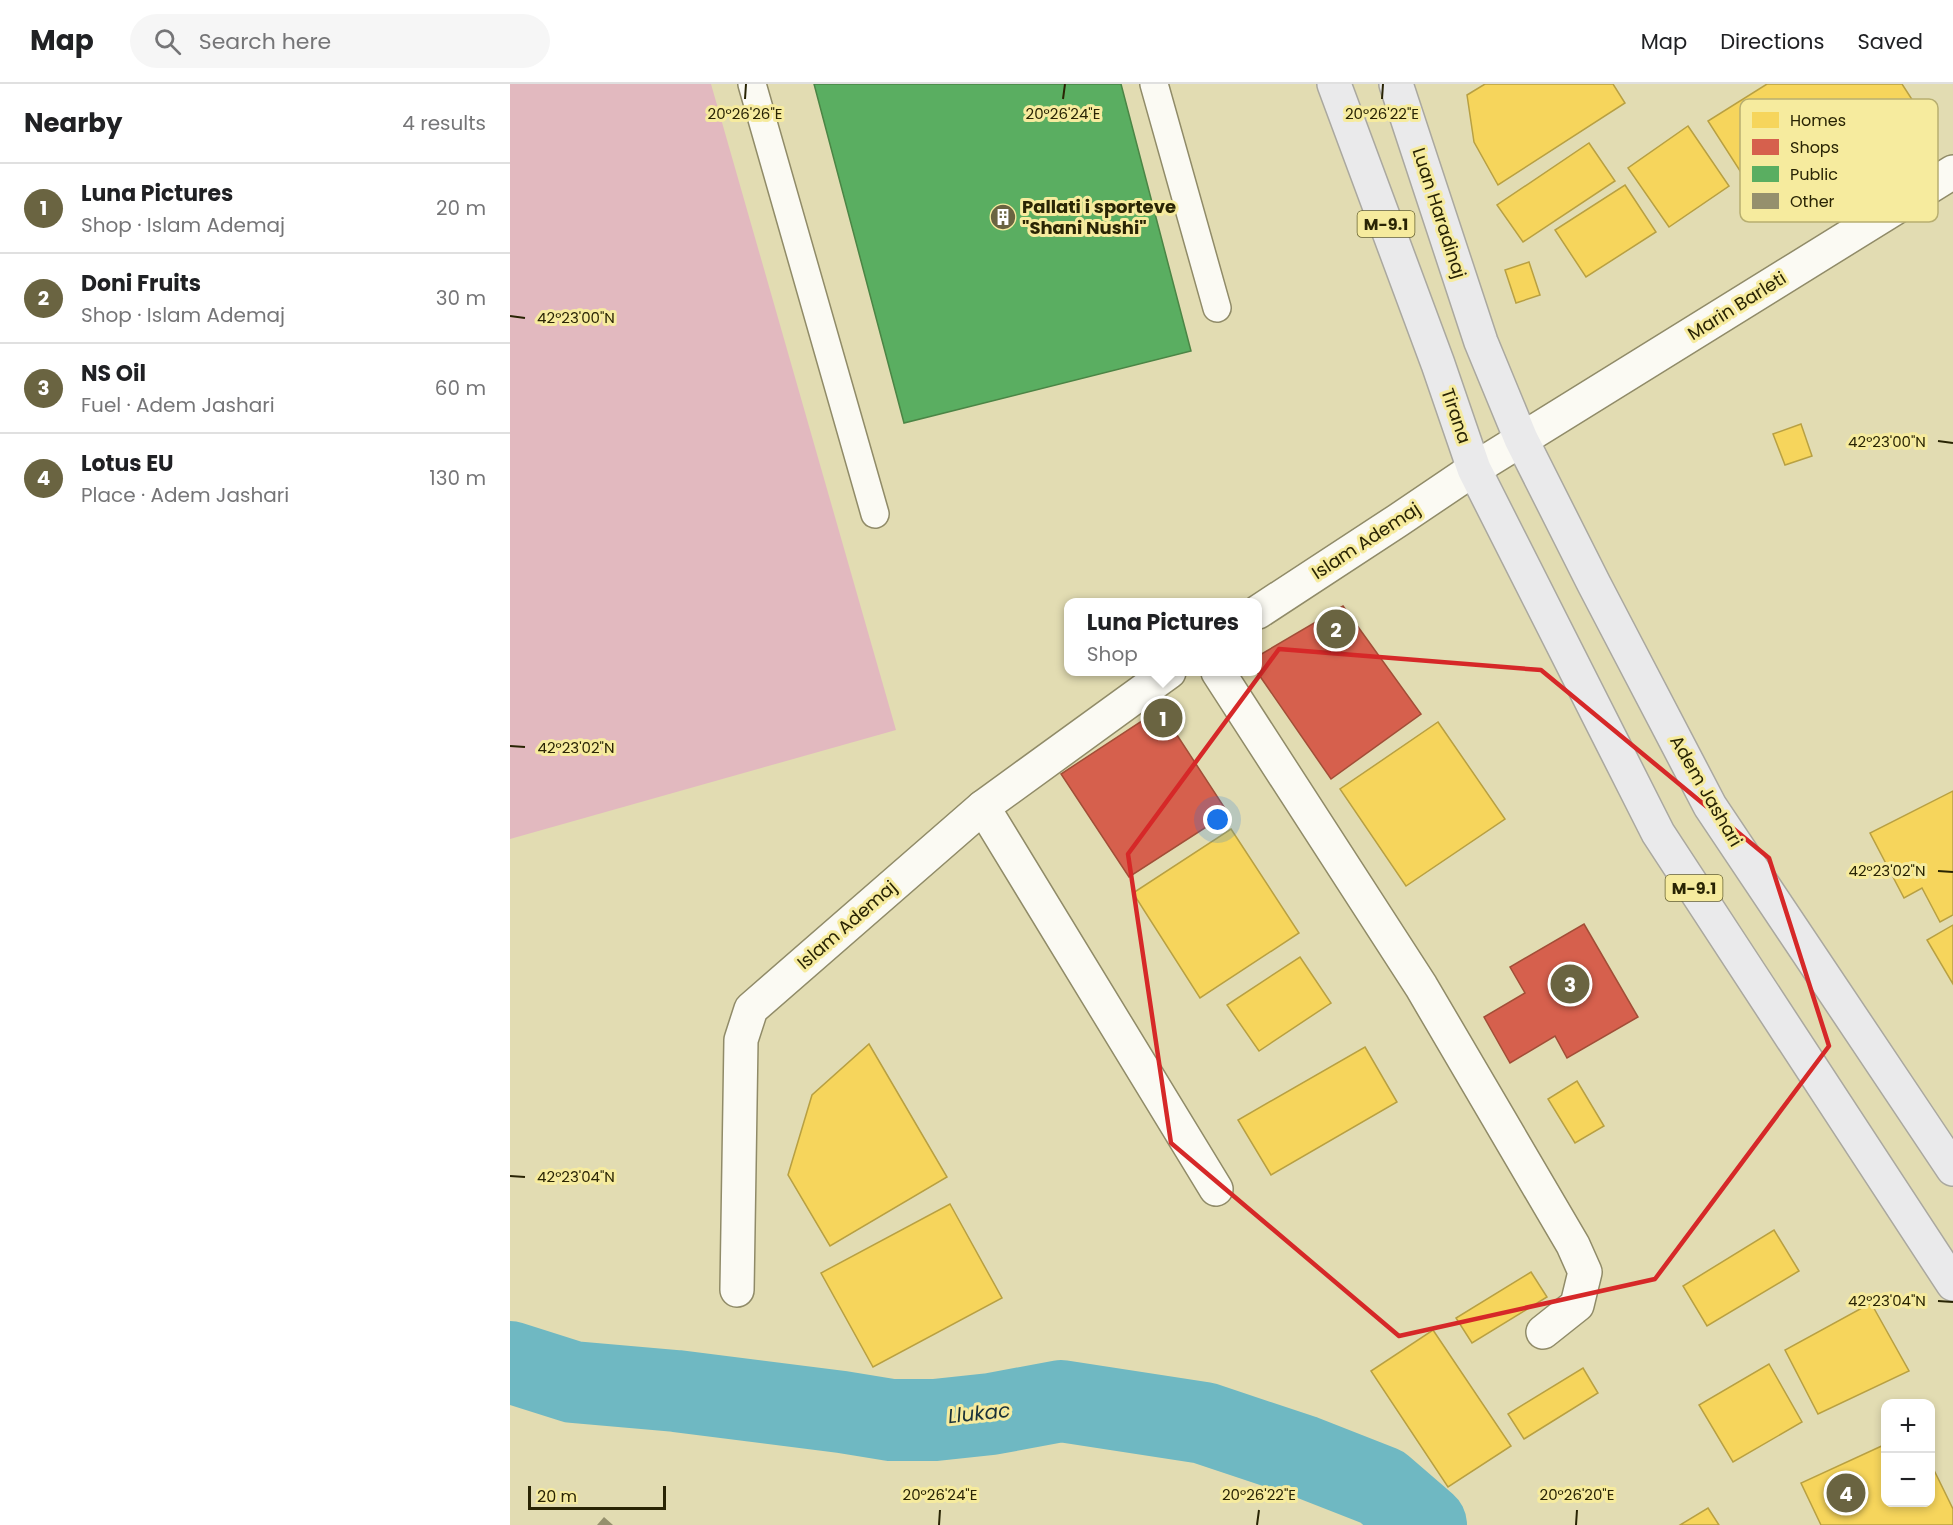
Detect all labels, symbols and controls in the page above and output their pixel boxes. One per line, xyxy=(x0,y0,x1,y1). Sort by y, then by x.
search box xyxy=(130,14,550,68)
text: Map xyxy=(30,21,94,60)
icon: search xyxy=(151,25,184,58)
text: Search here xyxy=(199,26,331,57)
text: Map xyxy=(1641,27,1687,56)
text: Directions xyxy=(1720,27,1824,56)
text: Saved xyxy=(1857,27,1923,56)
legend xyxy=(1740,99,1938,222)
text: 20°26'26"E xyxy=(708,103,782,124)
text: 20°26'24"E xyxy=(1026,103,1100,124)
text: 20°26'22"E xyxy=(1345,103,1419,124)
text: Nearby xyxy=(24,105,122,141)
text: 4 results xyxy=(402,109,486,137)
text: Homes xyxy=(1790,109,1846,132)
text: Shops xyxy=(1790,136,1839,159)
street label: Luan Haradinaj xyxy=(1407,144,1472,281)
text: Public xyxy=(1790,163,1838,186)
text: Luna Pictures xyxy=(81,178,233,209)
text: Other xyxy=(1790,190,1835,213)
text: 1 xyxy=(40,194,47,222)
text: 20 m xyxy=(436,194,486,222)
place label: Pallati i sporteve "Shani Nushi" xyxy=(1022,194,1176,240)
building icon: Pallati i sporteve "Shani Nushi" xyxy=(988,202,1018,232)
text: Shop · Islam Ademaj xyxy=(81,211,285,239)
road number: M-9.1 xyxy=(1358,211,1414,237)
street label: Marin Barleti xyxy=(1683,265,1791,346)
text: Doni Fruits xyxy=(81,268,201,299)
text: 2 xyxy=(38,284,49,312)
text: 30 m xyxy=(436,284,486,312)
text: Shop · Islam Ademaj xyxy=(81,301,285,329)
text: 42°23'00"N xyxy=(537,307,615,328)
text: NS Oil xyxy=(81,358,146,389)
text: 3 xyxy=(37,374,50,402)
text: 60 m xyxy=(435,374,486,402)
street label: Tirana xyxy=(1435,385,1478,447)
text: Fuel · Adem Jashari xyxy=(81,391,275,419)
text: 42°23'00"N xyxy=(1848,431,1926,452)
text: Lotus EU xyxy=(81,448,174,479)
text: 4 xyxy=(37,464,50,492)
text: 130 m xyxy=(429,464,486,492)
text: Place · Adem Jashari xyxy=(81,481,289,509)
street label: Islam Ademaj xyxy=(1307,496,1425,585)
popup xyxy=(1064,598,1262,676)
pin: 2 xyxy=(1316,606,1356,652)
text: Luna Pictures xyxy=(1087,607,1239,638)
text: Shop xyxy=(1087,640,1138,668)
pin: 1 xyxy=(1144,696,1182,740)
street label: Adem Jashari xyxy=(1664,730,1748,851)
text: 42°23'02"N xyxy=(537,737,615,758)
your location xyxy=(1203,805,1232,834)
text: 42°23'02"N xyxy=(1848,860,1926,881)
street label: Islam Ademaj xyxy=(792,874,902,975)
road number: M-9.1 xyxy=(1666,875,1722,901)
pin: 3 xyxy=(1550,962,1590,1006)
text: 42°23'04"N xyxy=(537,1166,615,1187)
text: 42°23'04"N xyxy=(1848,1290,1926,1311)
water label: Llukac xyxy=(947,1396,1011,1430)
map controls xyxy=(1881,1399,1935,1507)
button: + xyxy=(1881,1399,1935,1453)
button: − xyxy=(1881,1453,1935,1507)
pin: 4 xyxy=(1826,1470,1866,1516)
scale bar xyxy=(528,1483,666,1510)
text: 20°26'24"E xyxy=(903,1484,977,1505)
text: 20°26'22"E xyxy=(1222,1484,1296,1505)
text: 20°26'20"E xyxy=(1540,1484,1614,1505)
text: 20 m xyxy=(537,1485,577,1508)

